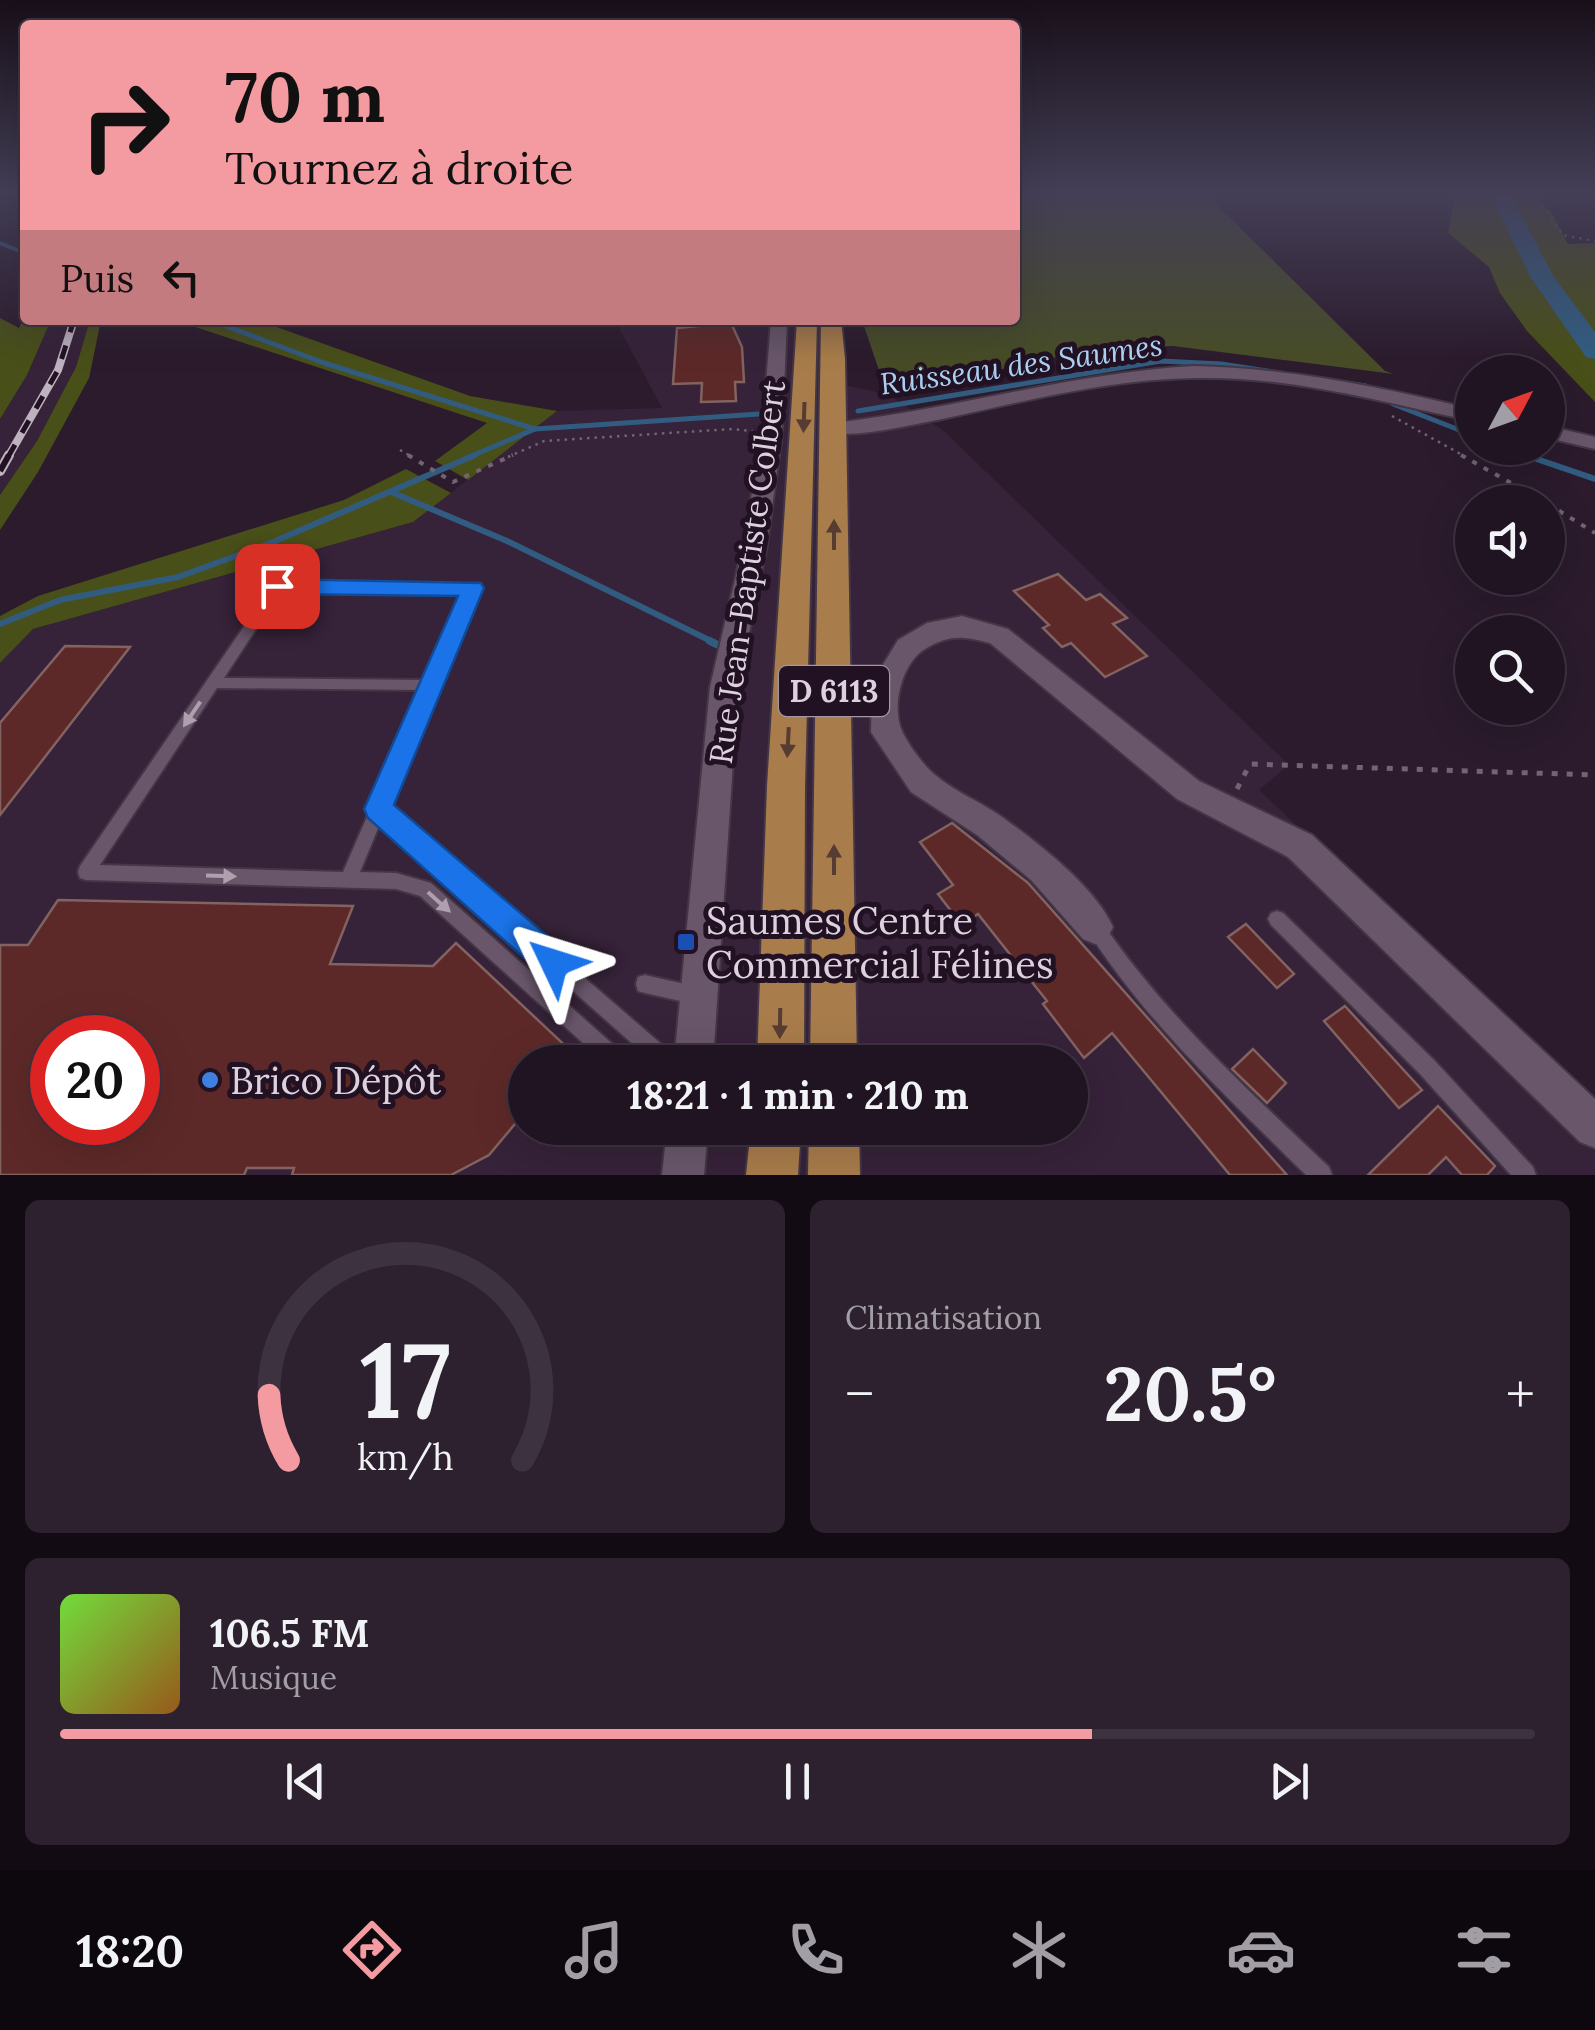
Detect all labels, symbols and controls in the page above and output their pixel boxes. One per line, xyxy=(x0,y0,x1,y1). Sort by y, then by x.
text: 70 m xyxy=(225,52,385,141)
icon: right xyxy=(60,60,190,190)
text: Tournez à droite xyxy=(225,139,573,196)
icon: left xyxy=(154,250,209,305)
text: Puis xyxy=(60,254,134,302)
water label: Ruisseau des Saumes xyxy=(877,325,1165,403)
north arrow xyxy=(1455,355,1565,465)
map controls xyxy=(1455,355,1565,725)
street label: Rue Jean-Baptiste Colbert xyxy=(700,377,794,766)
one-way arrow xyxy=(796,402,812,434)
button: sound xyxy=(1455,485,1565,595)
one-way arrow xyxy=(826,519,842,551)
pin xyxy=(235,544,320,629)
icon: arrive xyxy=(250,559,305,614)
button: search xyxy=(1455,615,1565,725)
road number: D 6113 xyxy=(779,666,889,716)
one-way arrow xyxy=(183,700,202,727)
one-way arrow xyxy=(780,727,796,759)
one-way arrow xyxy=(826,844,842,876)
one-way arrow xyxy=(205,869,237,885)
one-way arrow xyxy=(427,890,451,913)
place label: Saumes Centre Commercial Félines xyxy=(706,896,1053,988)
position arrow xyxy=(502,911,606,1015)
marker: Saumes Centre Commercial Félines xyxy=(675,931,697,953)
one-way arrow xyxy=(772,1008,788,1040)
speed limit sign: 20 xyxy=(30,1015,160,1145)
place label: Brico Dépôt xyxy=(230,1056,442,1104)
marker: Brico Dépôt xyxy=(199,1069,221,1091)
text: 18:21 · 1 min · 210 m xyxy=(627,1071,969,1119)
text: Climatisation xyxy=(845,1297,1042,1338)
text: 17 xyxy=(359,1313,451,1446)
text: 20.5° xyxy=(1103,1346,1277,1442)
text: − xyxy=(845,1359,874,1429)
text: + xyxy=(1506,1359,1535,1429)
text: km/h xyxy=(357,1434,453,1480)
text: 106.5 FM xyxy=(210,1609,369,1657)
text: Musique xyxy=(210,1657,337,1698)
icon: previous xyxy=(278,1754,333,1809)
icon: pause xyxy=(770,1754,825,1809)
icon: next xyxy=(1262,1754,1317,1809)
icon: directions xyxy=(337,1915,407,1985)
icon: music xyxy=(559,1915,629,1985)
icon: phone xyxy=(781,1915,851,1985)
icon: climate xyxy=(1004,1915,1074,1985)
icon: car xyxy=(1226,1915,1296,1985)
icon: filters xyxy=(1449,1915,1519,1985)
text: 18:20 xyxy=(76,1922,184,1979)

